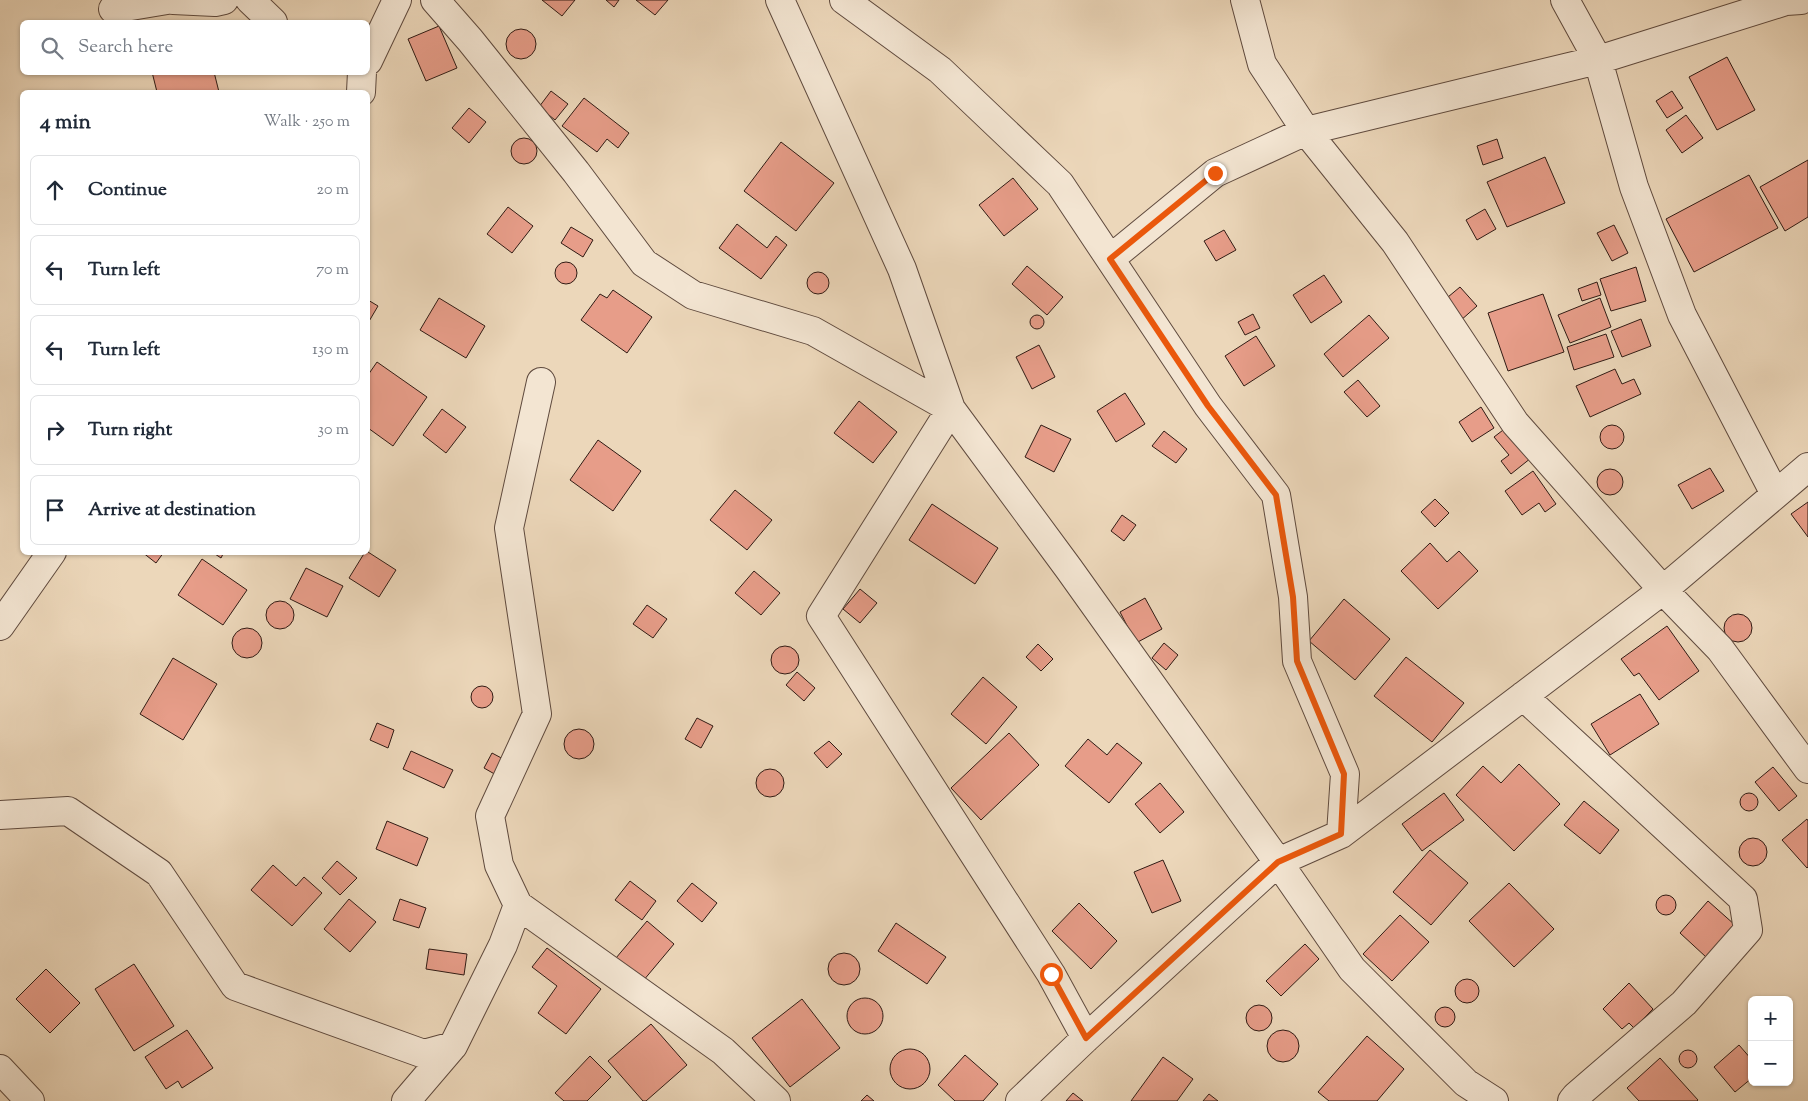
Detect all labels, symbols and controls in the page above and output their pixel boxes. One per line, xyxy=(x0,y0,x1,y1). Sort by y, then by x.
search box xyxy=(20,20,370,75)
icon: search xyxy=(38,34,66,62)
text: Search here xyxy=(78,34,173,61)
text: 4 min xyxy=(40,108,91,138)
text: Walk · 250 m xyxy=(264,111,350,134)
route end xyxy=(1204,162,1227,185)
icon: ahead xyxy=(41,176,69,204)
text: Continue xyxy=(88,177,167,204)
text: 20 m xyxy=(316,179,349,202)
icon: left xyxy=(41,256,69,284)
text: Turn left xyxy=(88,257,160,284)
text: 70 m xyxy=(316,259,349,282)
icon: left xyxy=(41,336,69,364)
text: Turn left xyxy=(88,337,160,364)
text: 130 m xyxy=(312,339,349,362)
icon: right xyxy=(41,416,69,444)
text: Turn right xyxy=(88,417,172,444)
text: 30 m xyxy=(318,419,349,442)
icon: arrive xyxy=(41,496,69,524)
text: Arrive at destination xyxy=(88,497,256,524)
route start xyxy=(1040,963,1063,986)
map controls xyxy=(1748,996,1793,1086)
button: + xyxy=(1748,996,1793,1041)
button: − xyxy=(1748,1041,1793,1086)

